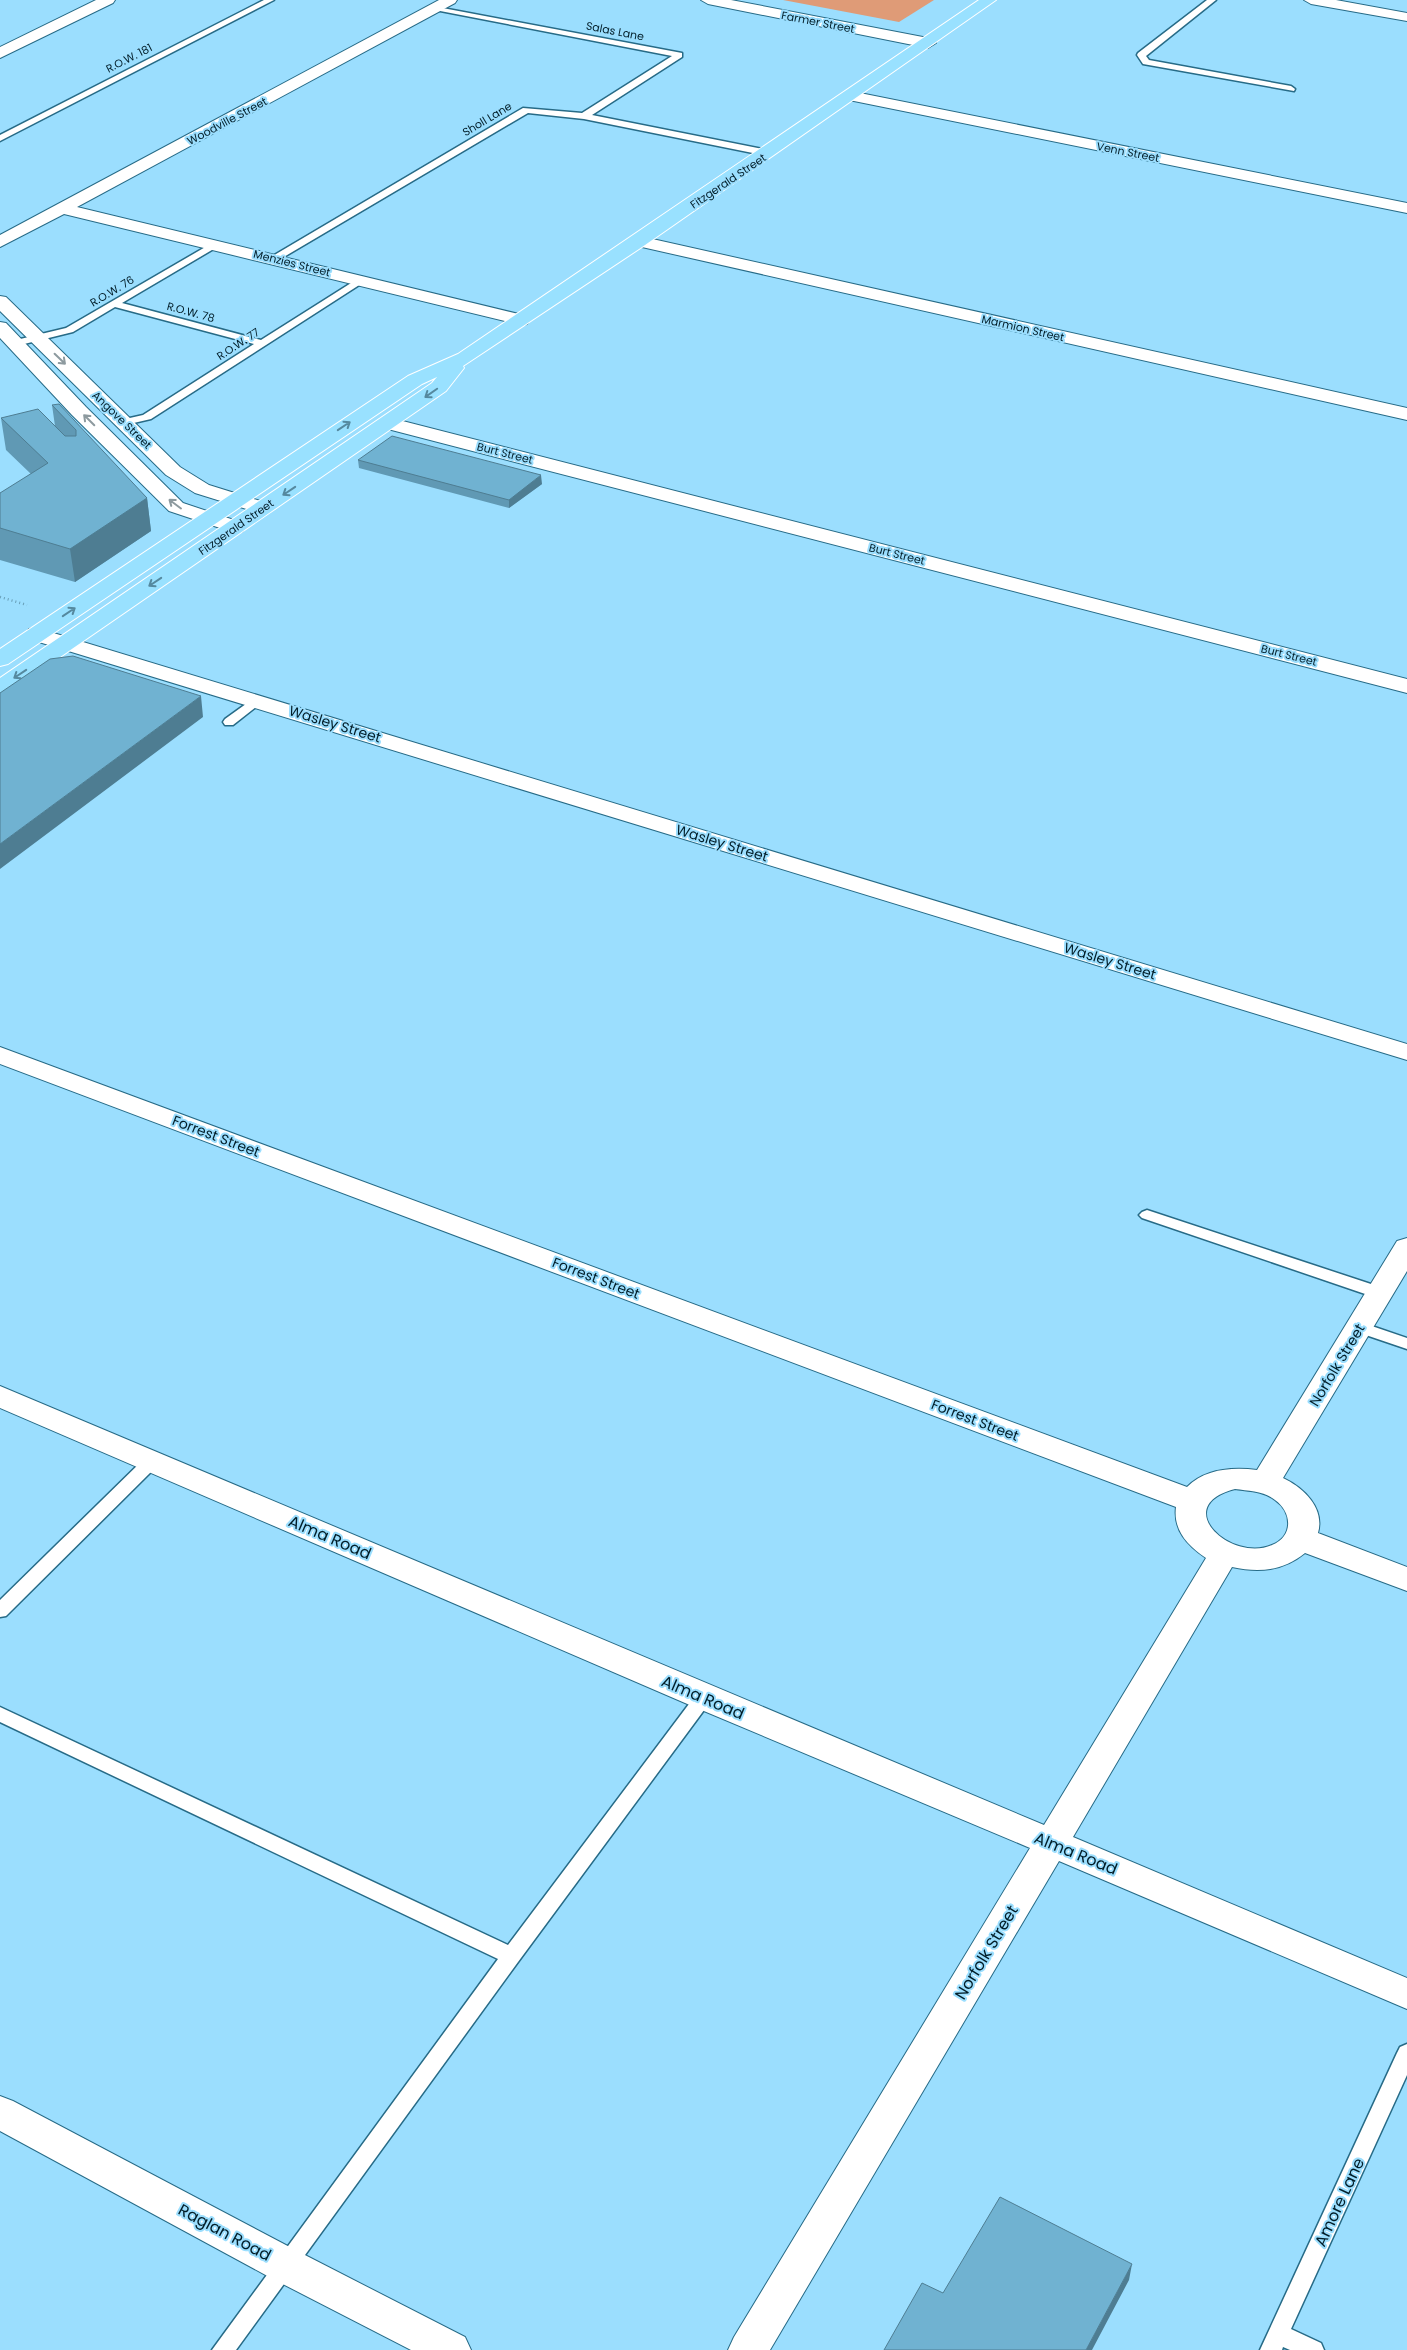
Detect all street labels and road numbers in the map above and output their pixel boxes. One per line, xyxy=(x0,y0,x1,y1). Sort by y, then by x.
street label: Farmer Street xyxy=(780,7,856,37)
street label: Salas Lane xyxy=(585,18,646,44)
street label: R.O.W. 181 xyxy=(103,40,155,76)
street label: Woodville Street xyxy=(184,93,270,149)
street label: Sholl Lane xyxy=(459,98,515,140)
street label: Venn Street xyxy=(1095,138,1161,166)
street label: Fitzgerald Street xyxy=(687,150,769,212)
street label: Menzies Street xyxy=(252,246,332,280)
street label: R.O.W. 76 xyxy=(87,272,137,310)
street label: R.O.W. 78 xyxy=(165,298,217,326)
street label: Marmion Street xyxy=(980,311,1066,345)
street label: R.O.W. 77 xyxy=(214,324,262,364)
street label: Angove Street xyxy=(89,387,155,453)
street label: Burt Street xyxy=(475,438,535,468)
street label: Fitzgerald Street xyxy=(195,495,277,559)
street label: Burt Street xyxy=(867,539,927,569)
street label: Burt Street xyxy=(1259,640,1319,670)
street label: Wasley Street xyxy=(287,701,383,747)
street label: Wasley Street xyxy=(674,820,770,866)
street label: Wasley Street xyxy=(1062,938,1158,984)
street label: Forrest Street xyxy=(169,1110,263,1162)
street label: Forrest Street xyxy=(549,1252,643,1304)
street label: Norfolk Street xyxy=(1304,1320,1370,1410)
street label: Forrest Street xyxy=(928,1394,1022,1446)
street label: Alma Road xyxy=(285,1510,375,1565)
street label: Alma Road xyxy=(658,1670,748,1725)
street label: Alma Road xyxy=(1031,1826,1121,1881)
street label: Norfolk Street xyxy=(949,1901,1024,2004)
street label: Amore Lane xyxy=(1309,2154,1370,2250)
street label: Raglan Road xyxy=(174,2198,275,2267)

